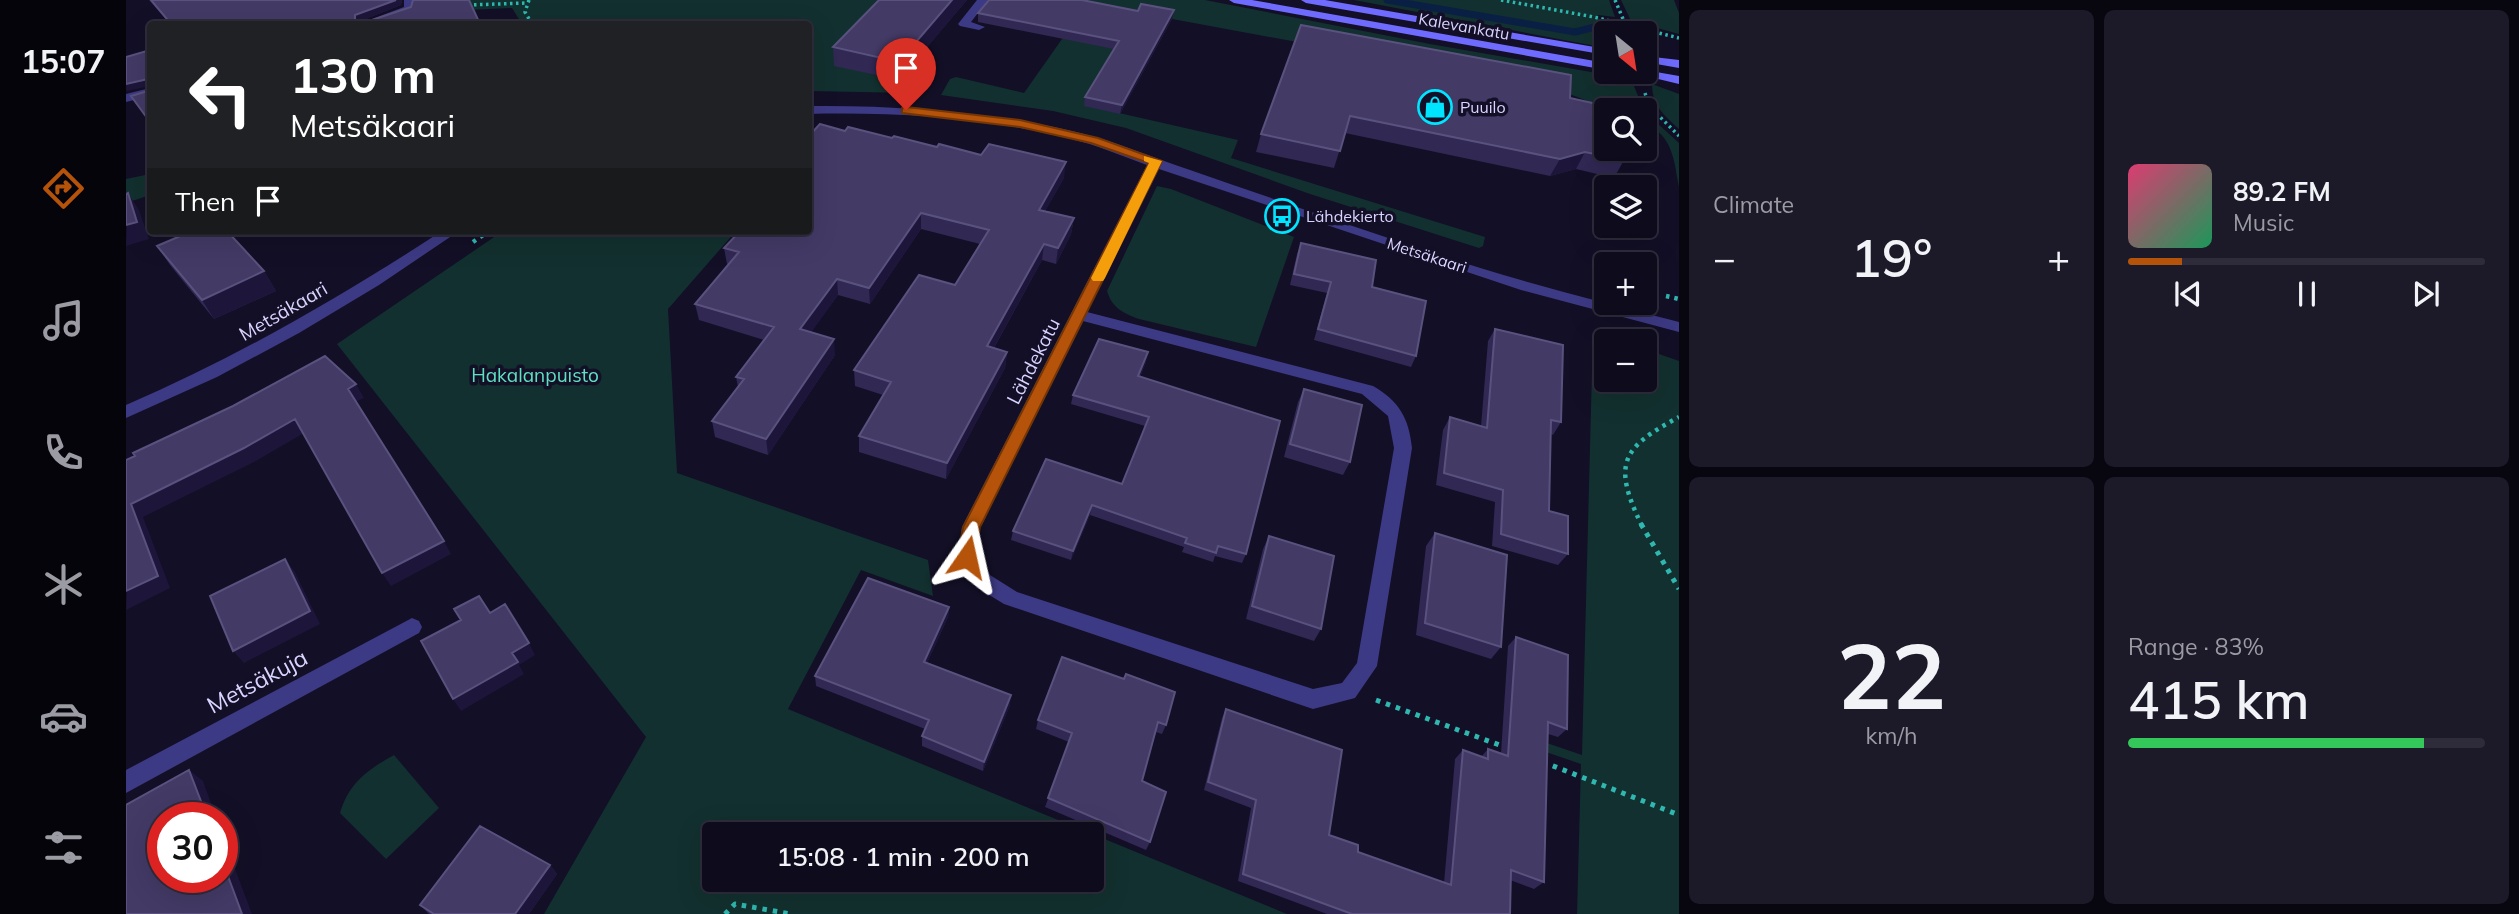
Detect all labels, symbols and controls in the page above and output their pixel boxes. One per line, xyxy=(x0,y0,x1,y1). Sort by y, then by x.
street label: Kalevankatu xyxy=(1417,8,1511,44)
north arrow xyxy=(1594,21,1657,84)
map controls xyxy=(1594,21,1657,392)
pin xyxy=(876,38,936,110)
text: 15:07 xyxy=(21,41,105,81)
text: 130 m xyxy=(290,44,436,105)
icon: left xyxy=(175,49,266,140)
icon: arrive xyxy=(887,49,925,87)
shop icon: Puuilo xyxy=(1416,88,1454,126)
place label: Puuilo xyxy=(1460,97,1506,117)
button: search xyxy=(1594,98,1657,161)
text: Metsäkaari xyxy=(290,105,455,145)
icon: directions xyxy=(39,164,88,213)
button: layers xyxy=(1594,175,1657,238)
text: 89.2 FM xyxy=(2233,175,2331,208)
icon: arrive xyxy=(249,182,287,220)
text: Then xyxy=(175,185,235,218)
text: Climate xyxy=(1713,190,1794,219)
bus stop icon: Lähdekierto xyxy=(1263,197,1301,235)
place label: Lähdekierto xyxy=(1306,206,1394,226)
text: Music xyxy=(2233,208,2294,237)
text: 19° xyxy=(1851,225,1932,290)
street label: Metsäkaari xyxy=(1385,233,1469,277)
text: − xyxy=(1713,234,1736,282)
text: + xyxy=(2047,234,2070,282)
button: + xyxy=(1594,252,1657,315)
icon: previous xyxy=(2169,275,2207,313)
icon: pause xyxy=(2288,275,2326,313)
icon: next xyxy=(2407,275,2445,313)
street label: Metsäkaari xyxy=(235,276,331,346)
icon: music xyxy=(39,296,88,345)
street label: Lähdekatu xyxy=(1001,314,1065,408)
button: − xyxy=(1594,329,1657,392)
park label: Hakalanpuisto xyxy=(471,363,599,387)
icon: phone xyxy=(39,428,88,477)
position arrow xyxy=(930,520,1004,594)
icon: climate xyxy=(39,560,88,609)
text: 22 xyxy=(1837,618,1946,732)
text: Range · 83% xyxy=(2128,632,2264,661)
street label: Metsäkuja xyxy=(202,642,312,720)
text: 415 km xyxy=(2128,667,2309,732)
icon: car xyxy=(39,692,88,741)
text: km/h xyxy=(1865,721,1918,750)
speed limit sign: 30 xyxy=(147,802,238,893)
icon: filters xyxy=(39,823,88,872)
text: 15:08 · 1 min · 200 m xyxy=(776,840,1030,873)

